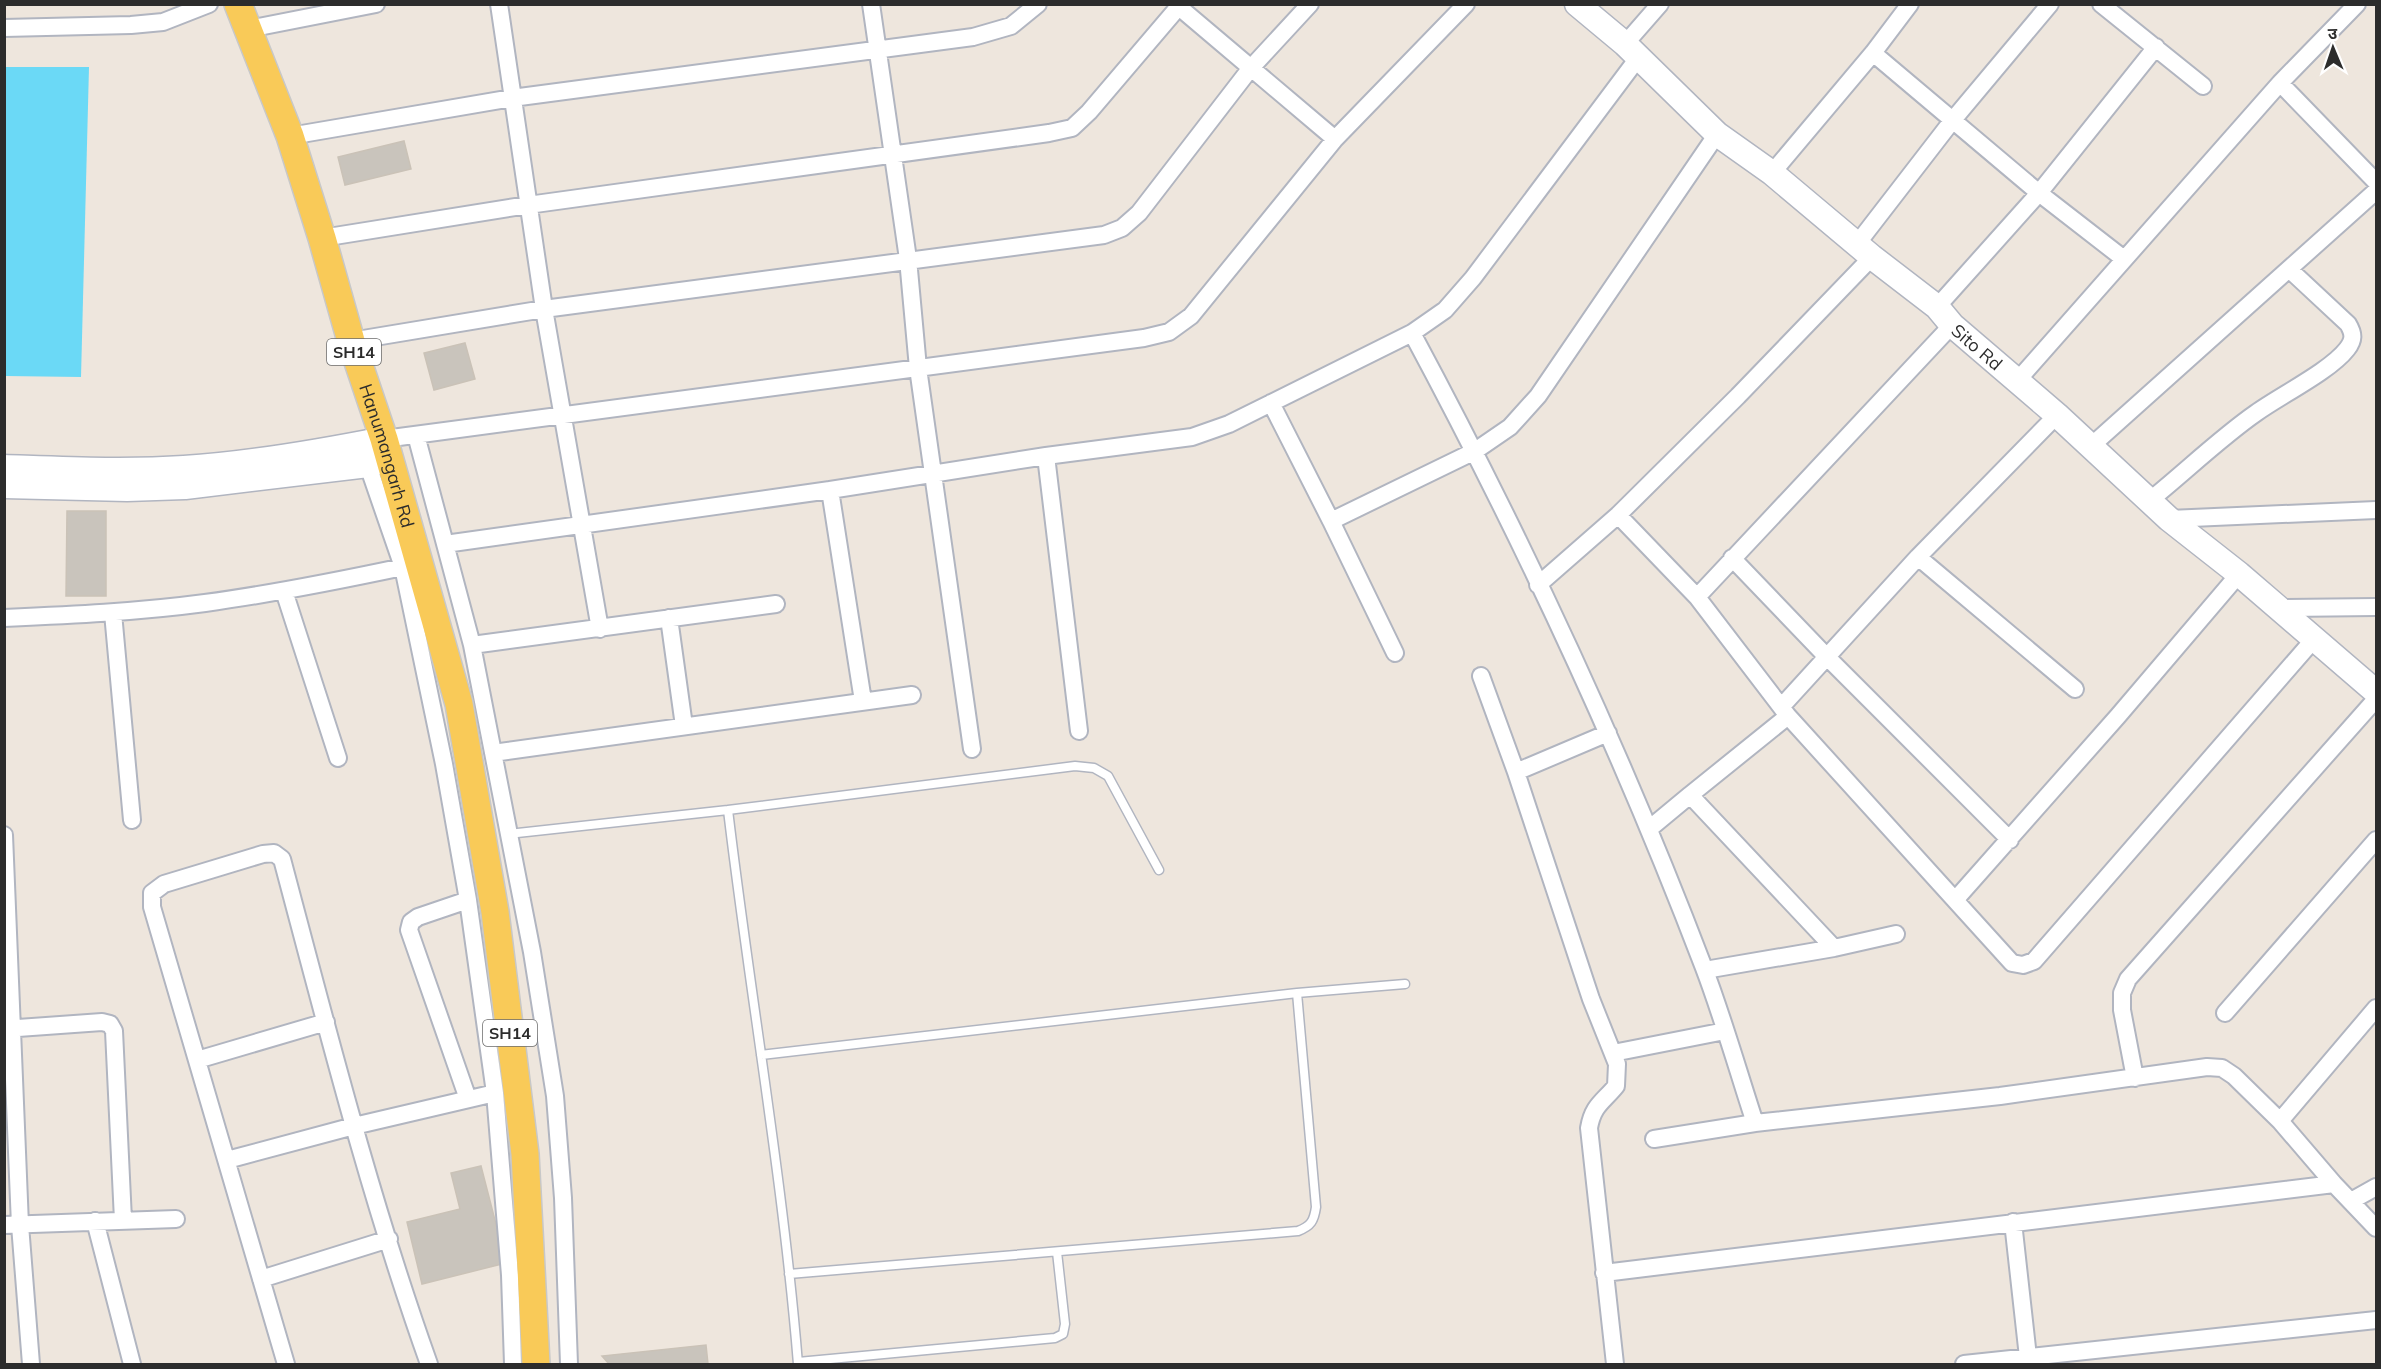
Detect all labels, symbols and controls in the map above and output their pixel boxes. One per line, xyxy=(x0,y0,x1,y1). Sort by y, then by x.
north arrow xyxy=(2303,18,2363,78)
text: उ xyxy=(2327,23,2338,43)
street label: Sito Rd xyxy=(1947,319,2008,375)
road number: SH14 xyxy=(327,339,381,365)
street label: Hanumangarh Rd xyxy=(355,381,420,530)
road number: SH14 xyxy=(483,1020,537,1046)

